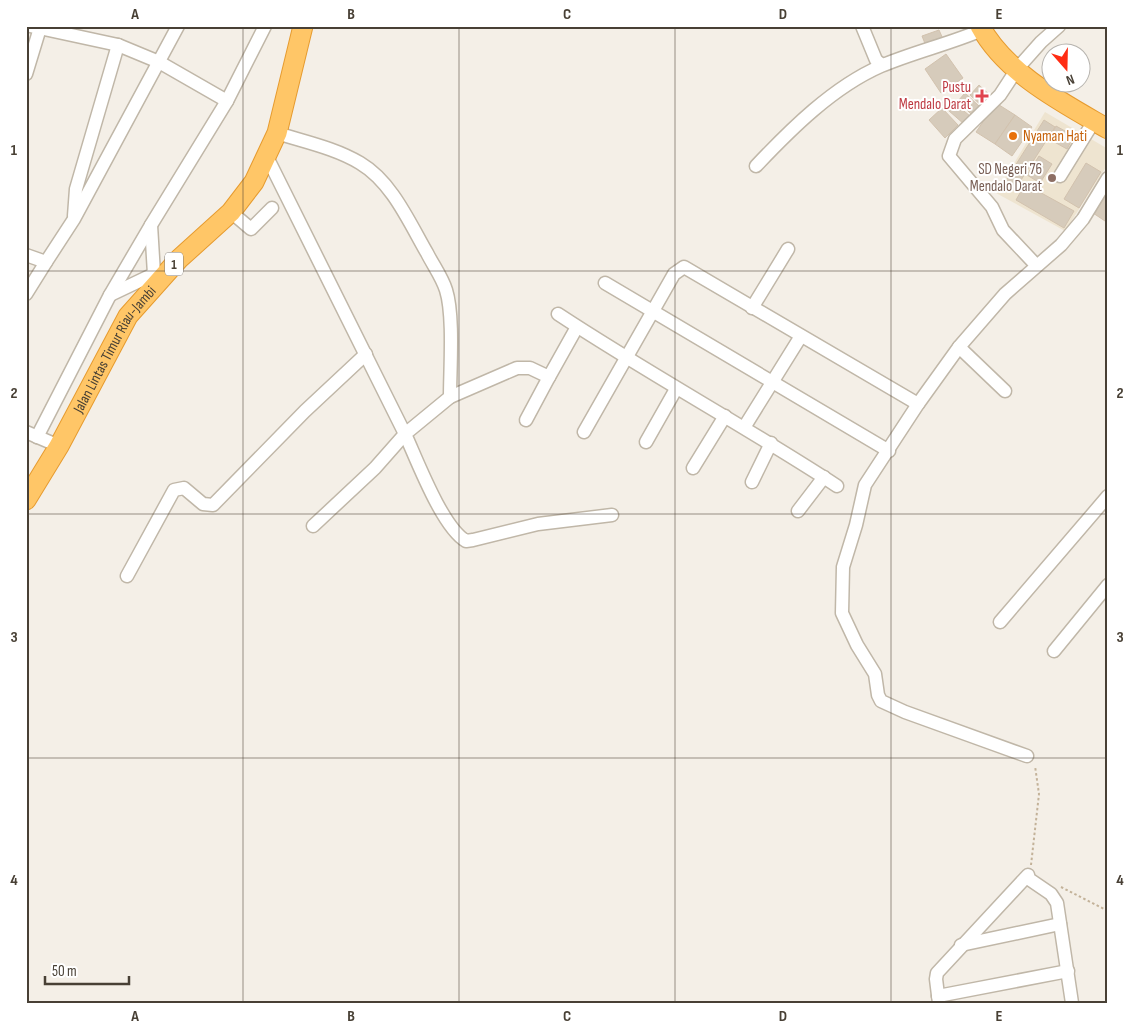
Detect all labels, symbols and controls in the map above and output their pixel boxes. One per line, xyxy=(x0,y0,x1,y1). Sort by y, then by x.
text: A xyxy=(130,5,139,24)
text: B xyxy=(347,5,355,24)
text: C xyxy=(563,5,571,24)
text: D xyxy=(779,5,787,24)
text: E xyxy=(996,5,1003,24)
north arrow xyxy=(1042,42,1092,92)
text: N xyxy=(1064,70,1077,89)
place label: Pustu Mendalo Darat xyxy=(899,78,971,114)
marker: Pustu Mendalo Darat xyxy=(975,89,989,103)
place label: Nyaman Hati xyxy=(1023,127,1087,146)
marker: Nyaman Hati xyxy=(1007,130,1019,142)
text: 1 xyxy=(11,141,18,160)
text: 1 xyxy=(1117,141,1124,160)
place label: SD Negeri 76 Mendalo Darat xyxy=(970,160,1042,196)
marker: SD Negeri 76 Mendalo Darat xyxy=(1046,172,1058,184)
road number: 1 xyxy=(165,252,183,276)
street label: Jalan Lintas Timur Riau-Jambi xyxy=(68,282,160,417)
text: 2 xyxy=(10,384,18,403)
text: 2 xyxy=(1116,384,1124,403)
text: 3 xyxy=(10,628,18,647)
text: 3 xyxy=(1116,628,1124,647)
text: 4 xyxy=(10,871,18,890)
text: 4 xyxy=(1116,871,1124,890)
scale bar xyxy=(45,954,129,986)
text: 50 m xyxy=(52,962,77,981)
text: A xyxy=(130,1007,139,1026)
text: B xyxy=(347,1007,355,1026)
text: C xyxy=(563,1007,571,1026)
text: D xyxy=(779,1007,787,1026)
text: E xyxy=(996,1007,1003,1026)

